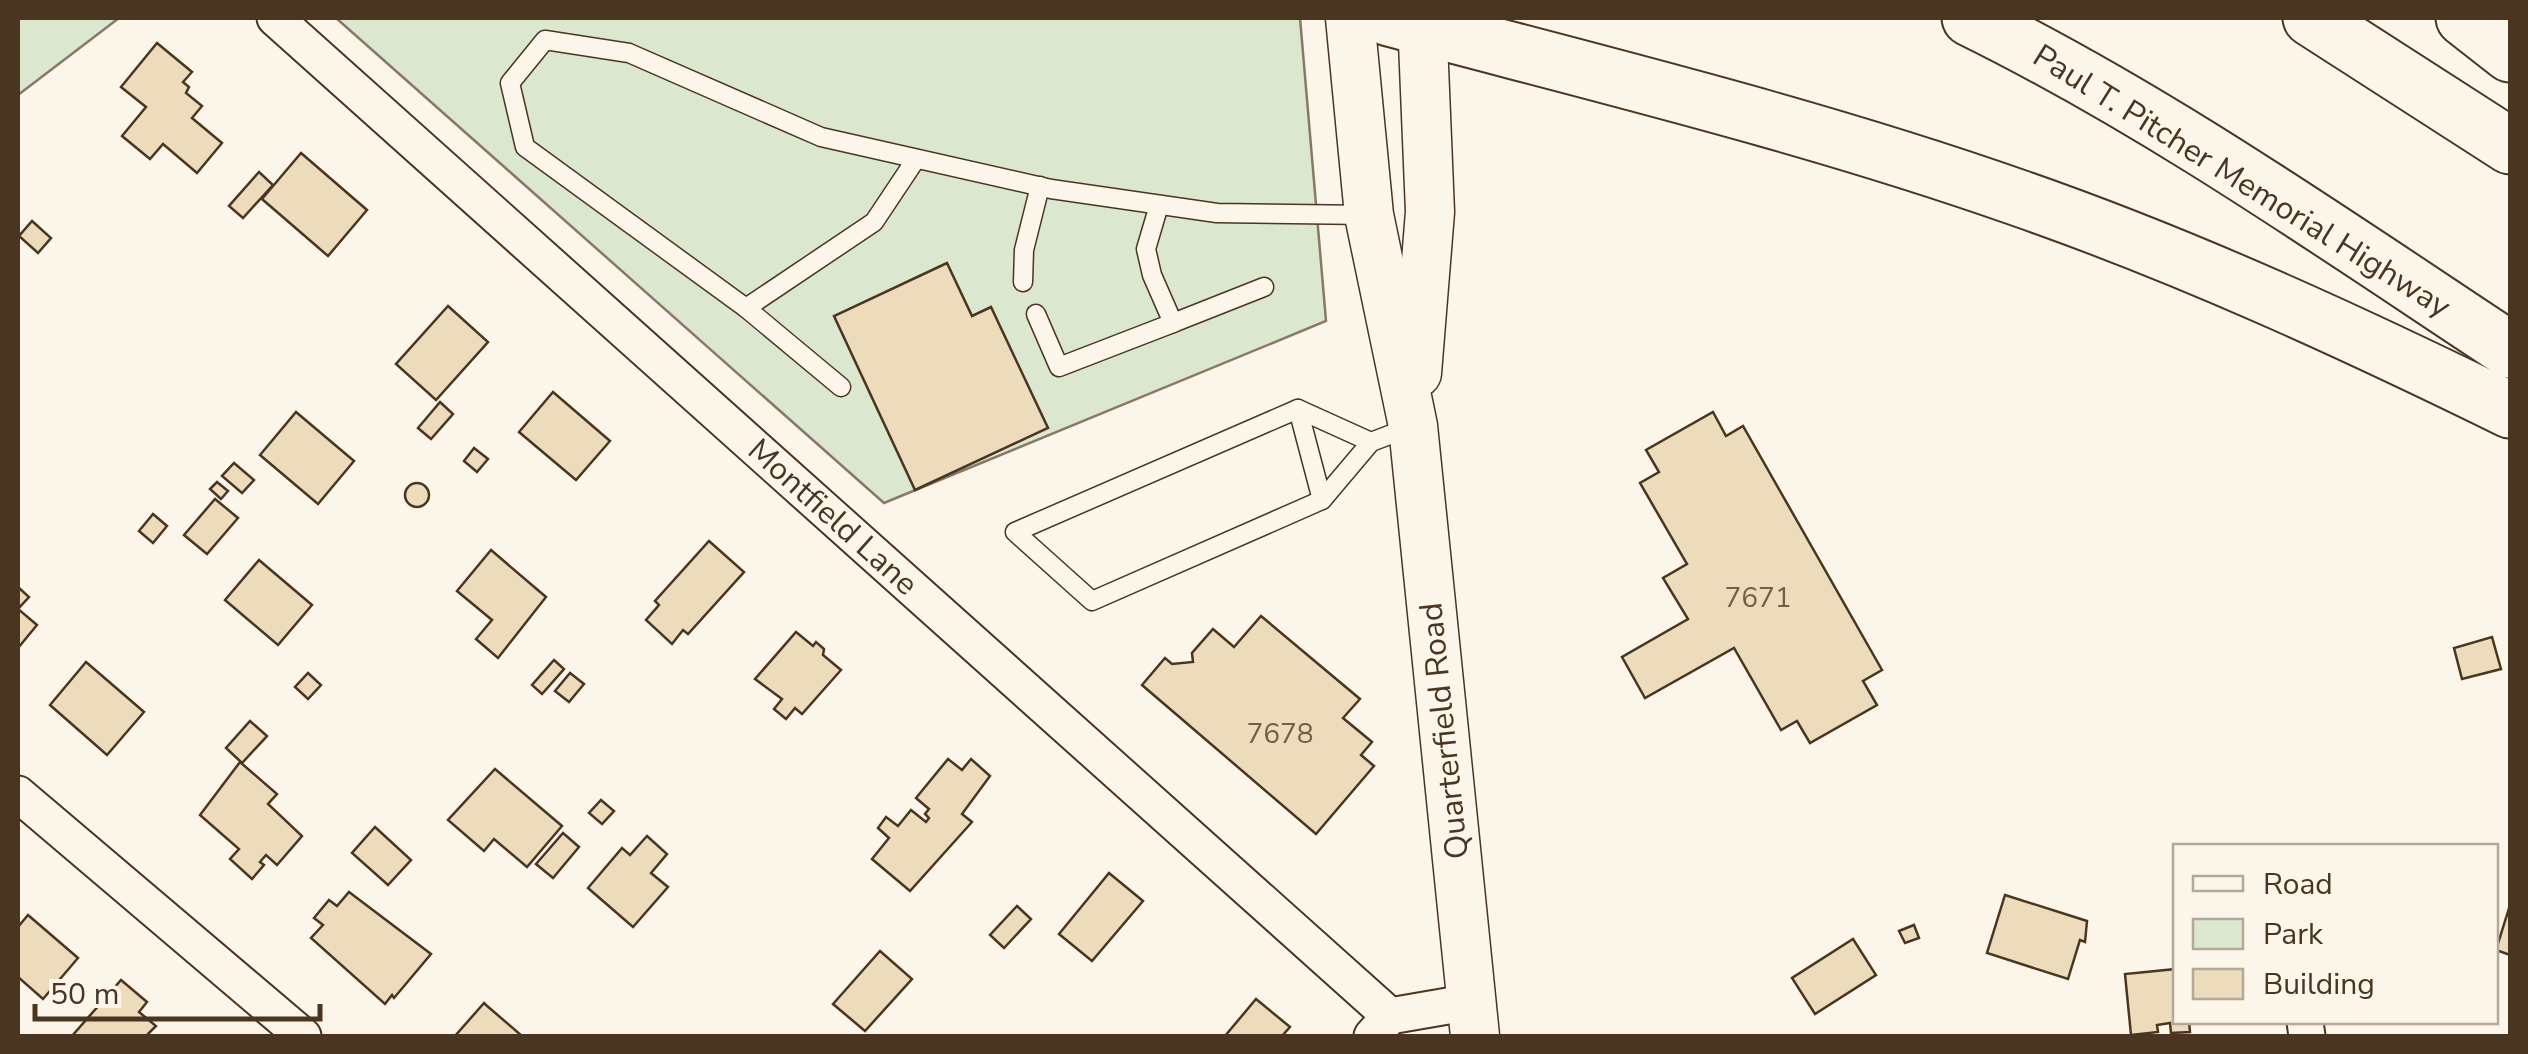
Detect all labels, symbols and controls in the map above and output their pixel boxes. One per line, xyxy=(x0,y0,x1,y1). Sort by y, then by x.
street label: Paul T. Pitcher Memorial Highway xyxy=(2025,34,2459,328)
street label: Montfield Lane xyxy=(739,429,927,605)
house number: 7671 xyxy=(1724,579,1792,617)
street label: Quarterfield Road xyxy=(1409,601,1479,861)
house number: 7678 xyxy=(1246,715,1314,753)
legend xyxy=(2173,844,2498,1024)
text: Road xyxy=(2263,864,2333,905)
text: Park xyxy=(2263,914,2324,955)
scale bar xyxy=(35,959,320,1021)
text: Building xyxy=(2263,964,2375,1005)
text: 50 m xyxy=(50,974,119,1015)

